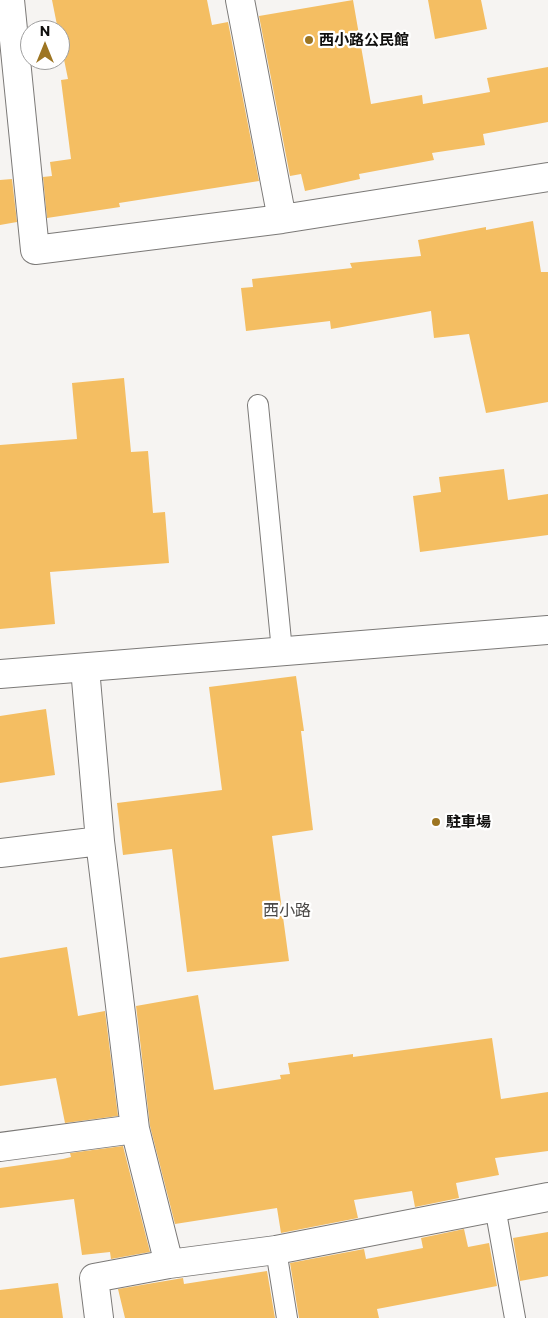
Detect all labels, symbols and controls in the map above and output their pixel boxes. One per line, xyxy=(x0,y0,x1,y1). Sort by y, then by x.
north arrow xyxy=(20,20,70,70)
text: N xyxy=(40,22,50,39)
place label: 西小路公民館 xyxy=(319,31,409,49)
marker: 西小路公民館 xyxy=(303,34,315,46)
place label: 駐車場 xyxy=(446,813,491,831)
marker: 駐車場 xyxy=(430,816,442,828)
district label: 西小路 xyxy=(263,901,311,921)

